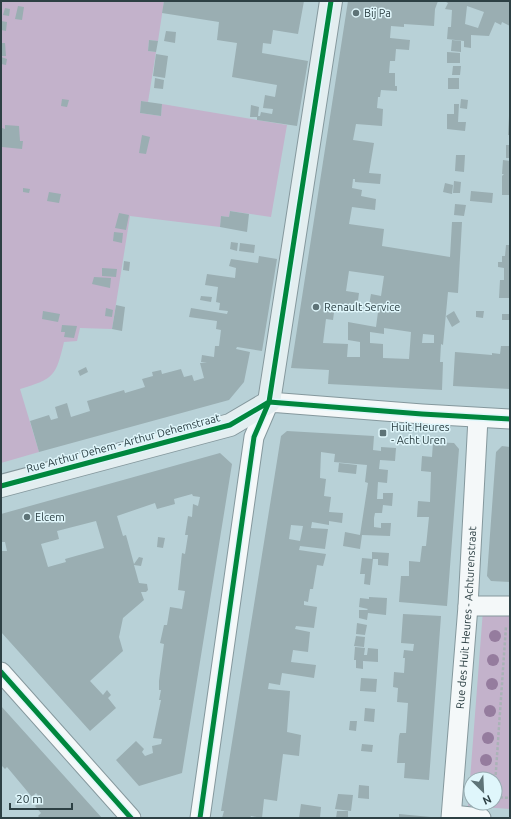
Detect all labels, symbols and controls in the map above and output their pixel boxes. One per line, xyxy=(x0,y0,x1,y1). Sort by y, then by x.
place label: Bij Pa xyxy=(364,7,391,19)
marker: Bij Pa xyxy=(351,8,361,18)
place label: Renault Service xyxy=(324,301,400,313)
marker: Renault Service xyxy=(311,302,321,312)
street label: Rue Arthur Dehem - Arthur Dehemstraat xyxy=(25,411,222,475)
place label: Huit Heures - Acht Uren xyxy=(391,421,450,446)
marker: Huit Heures - Acht Uren xyxy=(378,428,388,438)
place label: Elcem xyxy=(35,511,65,523)
marker: Elcem xyxy=(22,512,32,522)
street label: Rue des Huit Heures - Achturenstraat xyxy=(454,525,478,709)
north arrow xyxy=(463,771,503,811)
scale bar xyxy=(10,785,72,811)
text: 20 m xyxy=(16,792,43,805)
text: N xyxy=(481,793,493,807)

